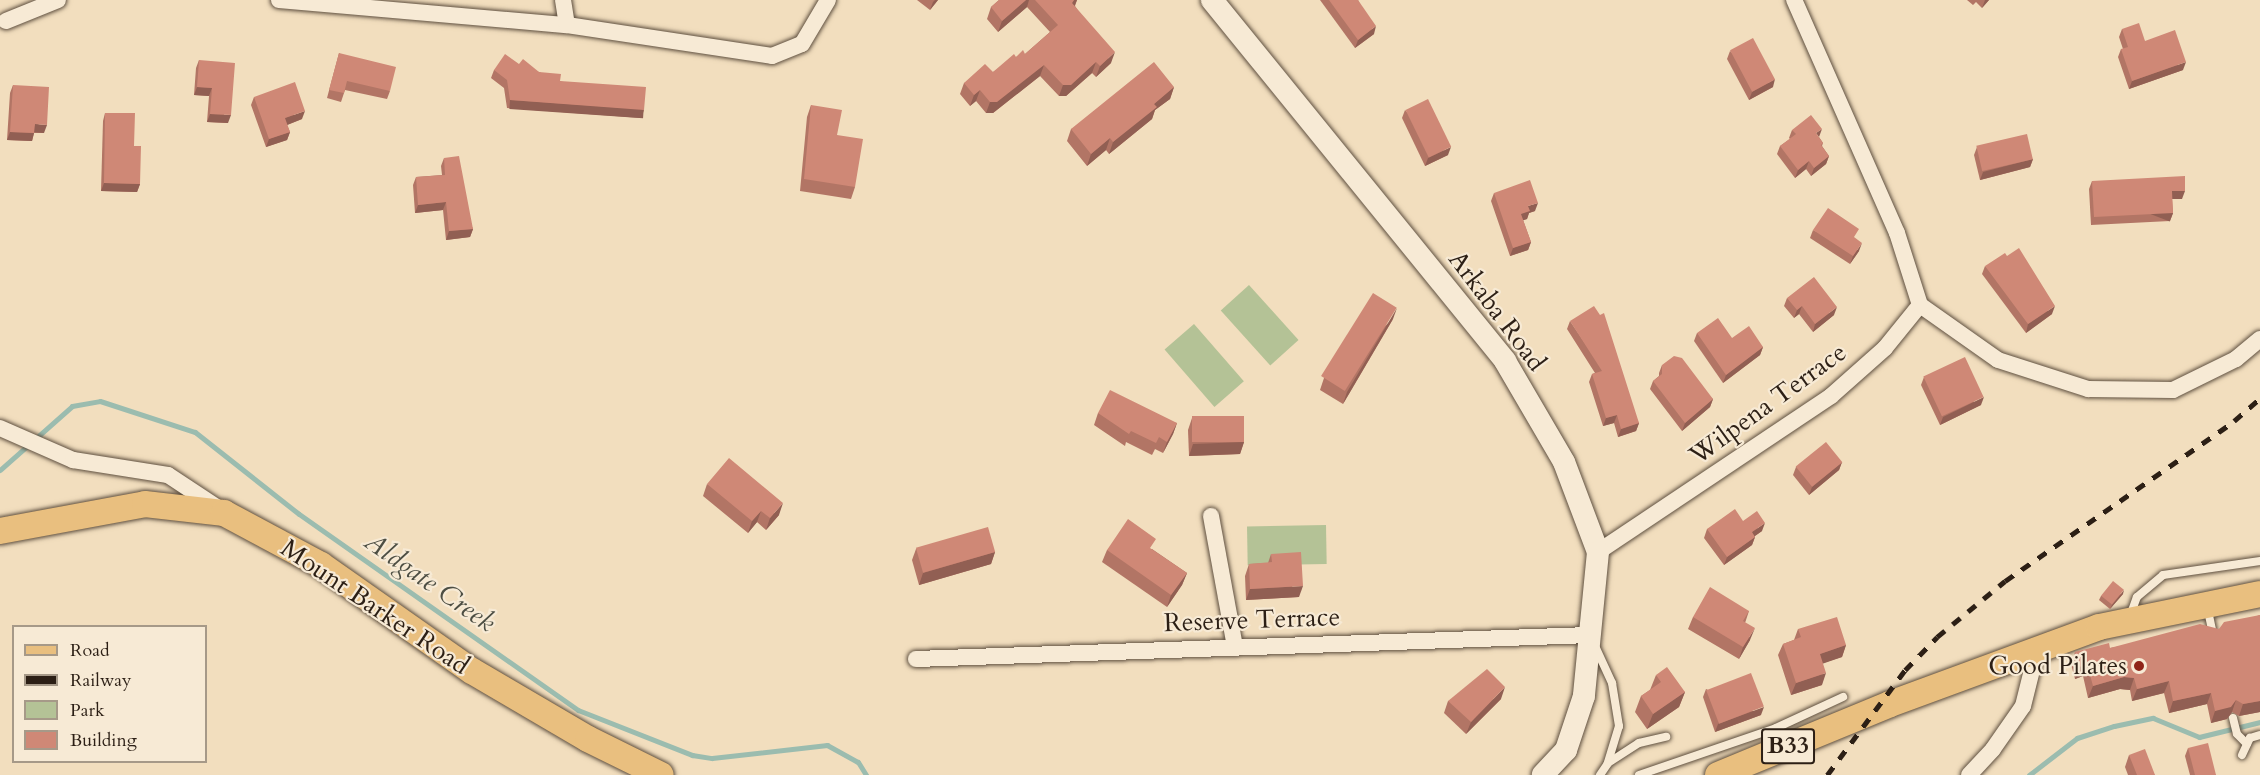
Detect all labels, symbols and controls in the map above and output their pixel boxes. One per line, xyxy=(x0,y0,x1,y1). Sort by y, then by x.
street label: Arkaba Road xyxy=(1442,245,1552,377)
street label: Wilpena Terrace xyxy=(1684,337,1852,471)
water label: Aldgate Creek xyxy=(358,525,502,639)
street label: Mount Barker Road xyxy=(275,532,475,682)
street label: Reserve Terrace xyxy=(1163,601,1341,639)
legend xyxy=(12,625,207,763)
text: Road xyxy=(70,638,110,663)
place label: Good Pilates xyxy=(1988,650,2127,682)
marker: Good Pilates xyxy=(2132,659,2146,673)
text: Railway xyxy=(70,668,132,693)
text: Park xyxy=(70,698,105,723)
road number: B33 xyxy=(1761,725,1815,767)
text: Building xyxy=(70,728,137,753)

